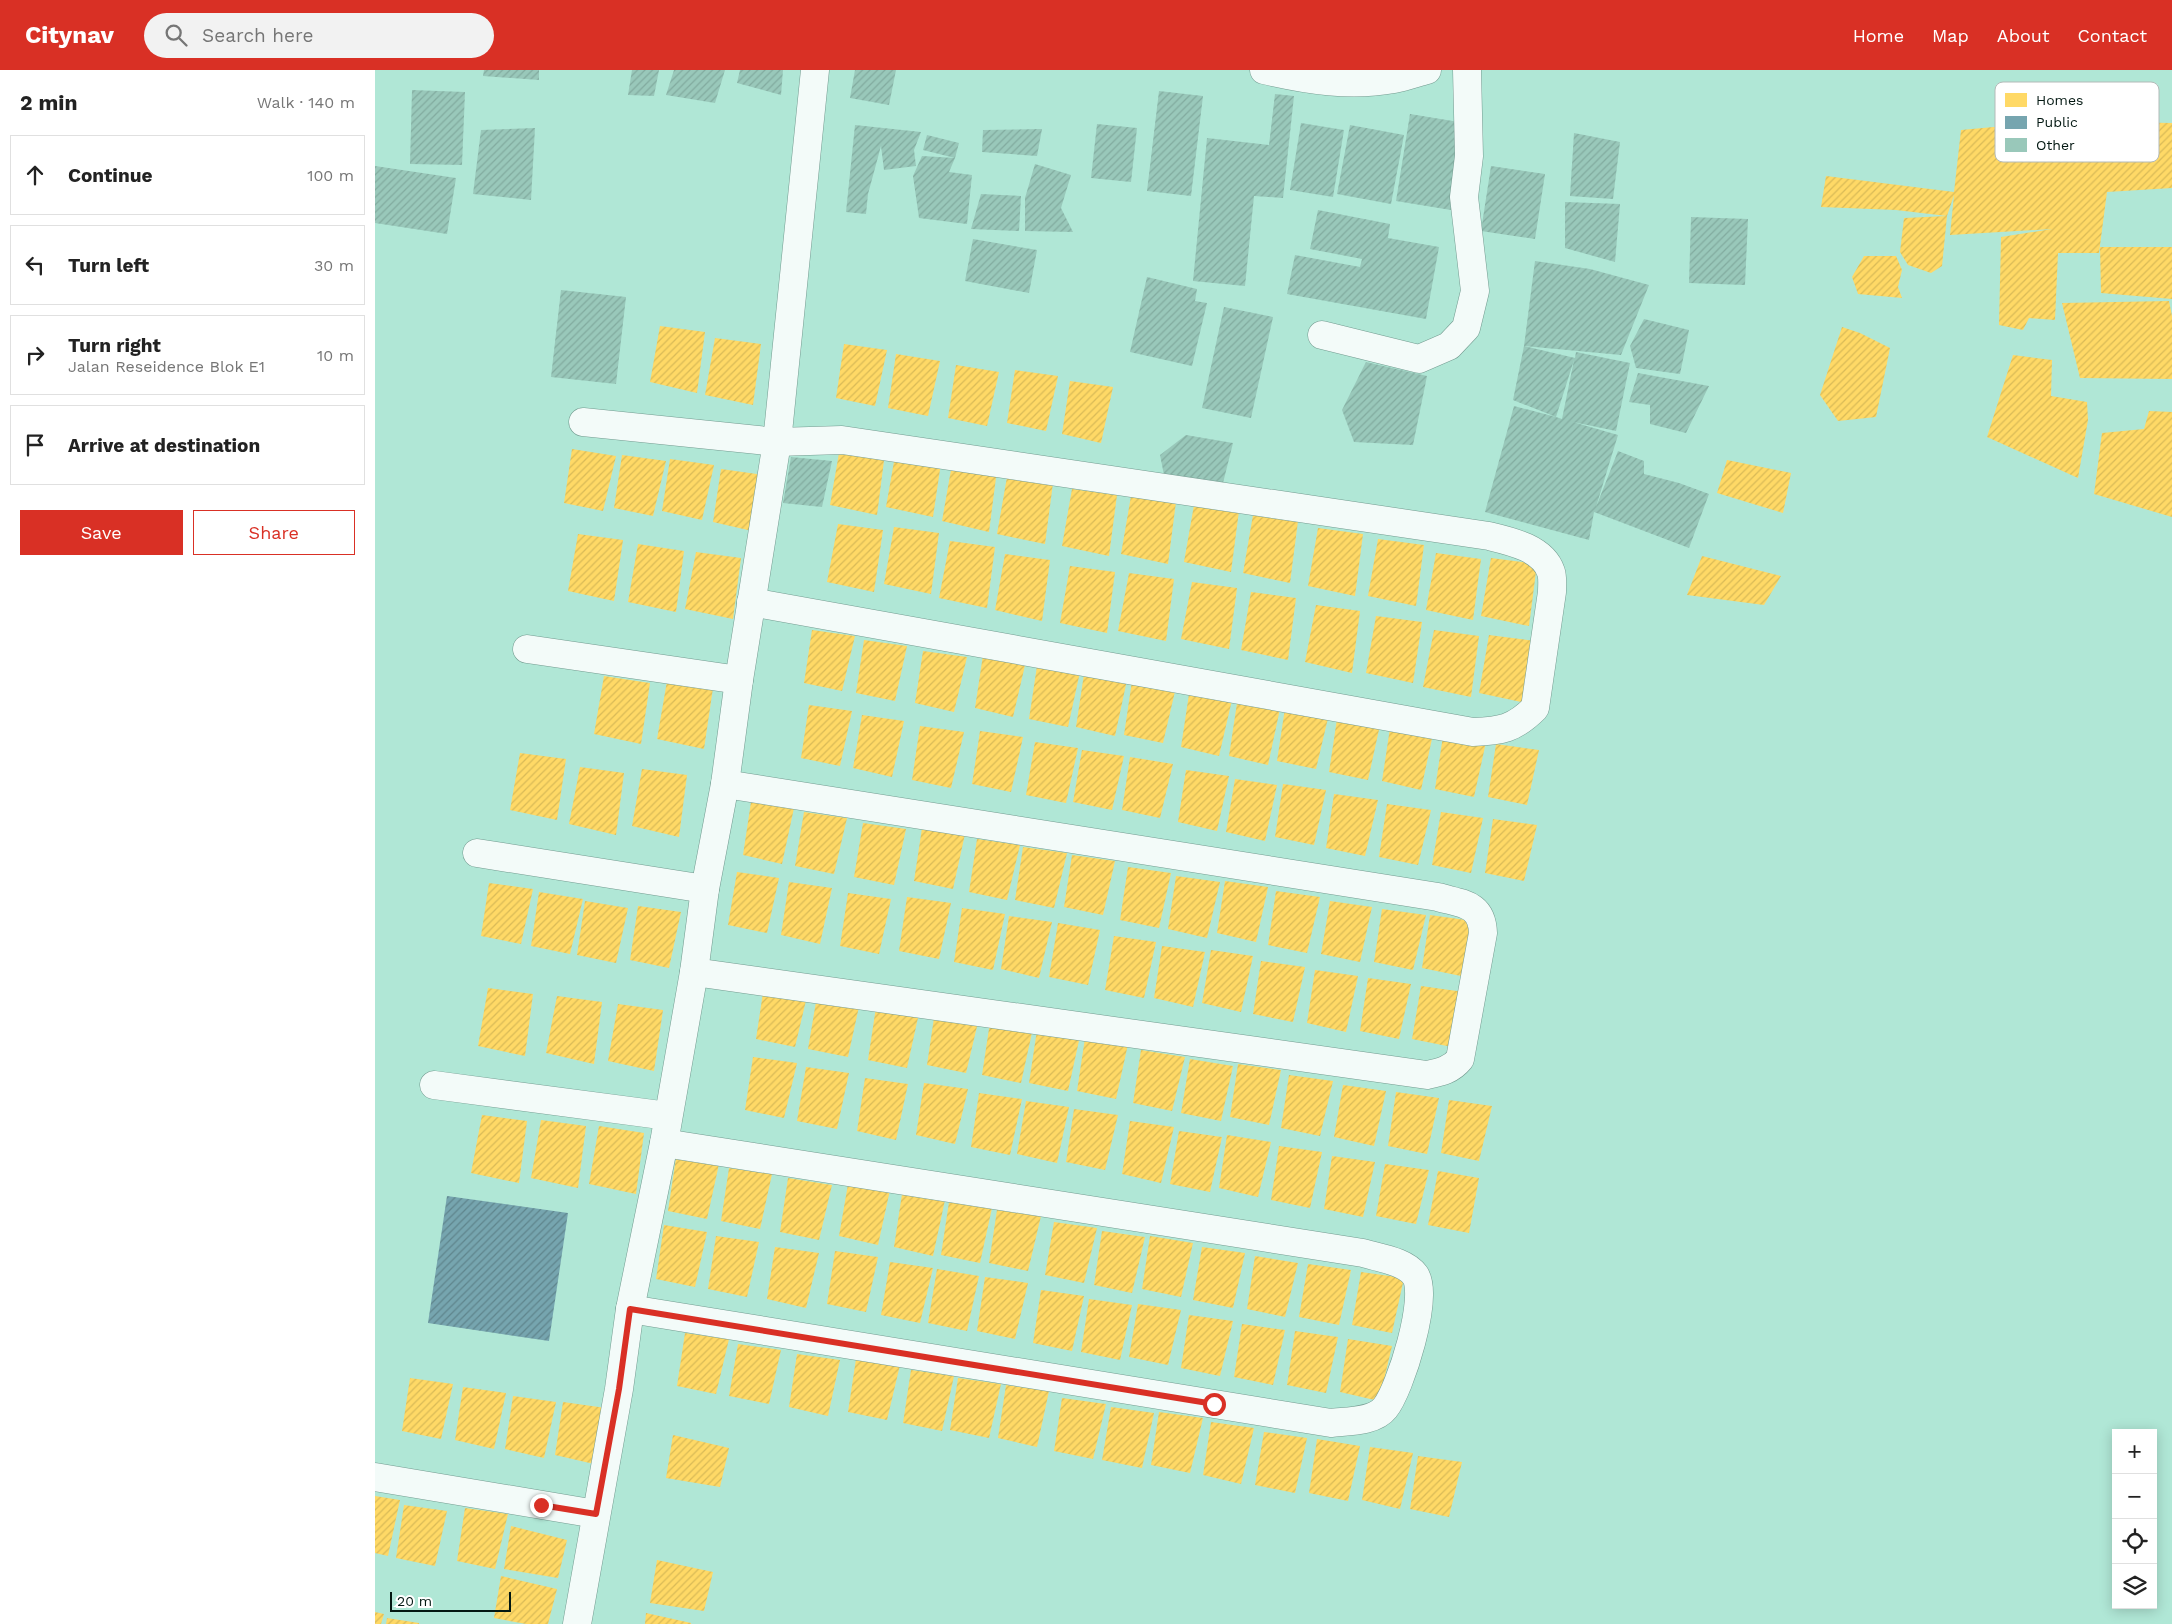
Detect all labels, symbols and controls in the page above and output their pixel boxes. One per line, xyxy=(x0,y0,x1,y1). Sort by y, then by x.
search box xyxy=(144,13,494,58)
text: Citynav xyxy=(25,21,114,49)
icon: search xyxy=(162,21,190,49)
text: Search here xyxy=(202,24,313,47)
text: Home xyxy=(1853,25,1904,46)
text: Map xyxy=(1932,25,1969,46)
text: About xyxy=(1997,25,2049,46)
text: Contact xyxy=(2077,25,2147,46)
legend xyxy=(1995,82,2159,162)
text: 2 min xyxy=(20,90,77,115)
text: Homes xyxy=(2036,92,2083,108)
text: Walk · 140 m xyxy=(257,93,355,112)
text: Public xyxy=(2036,114,2078,130)
text: Other xyxy=(2036,137,2075,153)
icon: ahead xyxy=(21,161,49,189)
text: Continue xyxy=(68,164,152,187)
text: 100 m xyxy=(307,166,354,185)
icon: left xyxy=(21,251,49,279)
text: Turn left xyxy=(68,254,149,277)
text: 30 m xyxy=(314,256,354,275)
text: Turn right xyxy=(68,334,161,357)
icon: right xyxy=(21,341,49,369)
text: 10 m xyxy=(317,346,354,365)
text: Jalan Reseidence Blok E1 xyxy=(68,357,265,376)
icon: arrive xyxy=(21,431,49,459)
text: Arrive at destination xyxy=(68,434,260,457)
button: Save xyxy=(20,510,183,555)
button: Share xyxy=(193,510,355,555)
route start xyxy=(1203,1393,1226,1416)
map controls xyxy=(2112,1429,2157,1609)
button: + xyxy=(2112,1429,2157,1474)
button: − xyxy=(2112,1474,2157,1519)
route end xyxy=(530,1494,553,1517)
button: locate xyxy=(2112,1519,2157,1564)
button: layers xyxy=(2112,1564,2157,1609)
scale bar xyxy=(390,1589,511,1612)
text: 20 m xyxy=(397,1593,432,1609)

